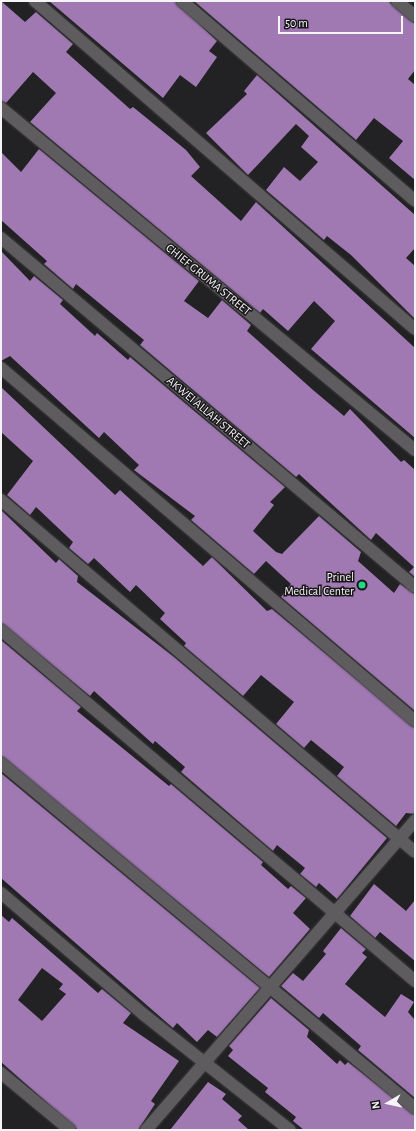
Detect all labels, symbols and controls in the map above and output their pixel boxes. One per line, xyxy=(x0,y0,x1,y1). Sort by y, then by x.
scale bar xyxy=(280,8,405,34)
text: 50 m xyxy=(285,17,308,29)
street label: CHIEF GRUMA STREET xyxy=(162,241,254,319)
street label: AKWEI ALLAH STREET xyxy=(163,374,253,452)
place label: Prinel Medical Center xyxy=(284,571,354,599)
marker: Prinel Medical Center xyxy=(357,580,367,590)
north arrow xyxy=(368,1083,408,1123)
text: N xyxy=(370,1100,382,1110)

